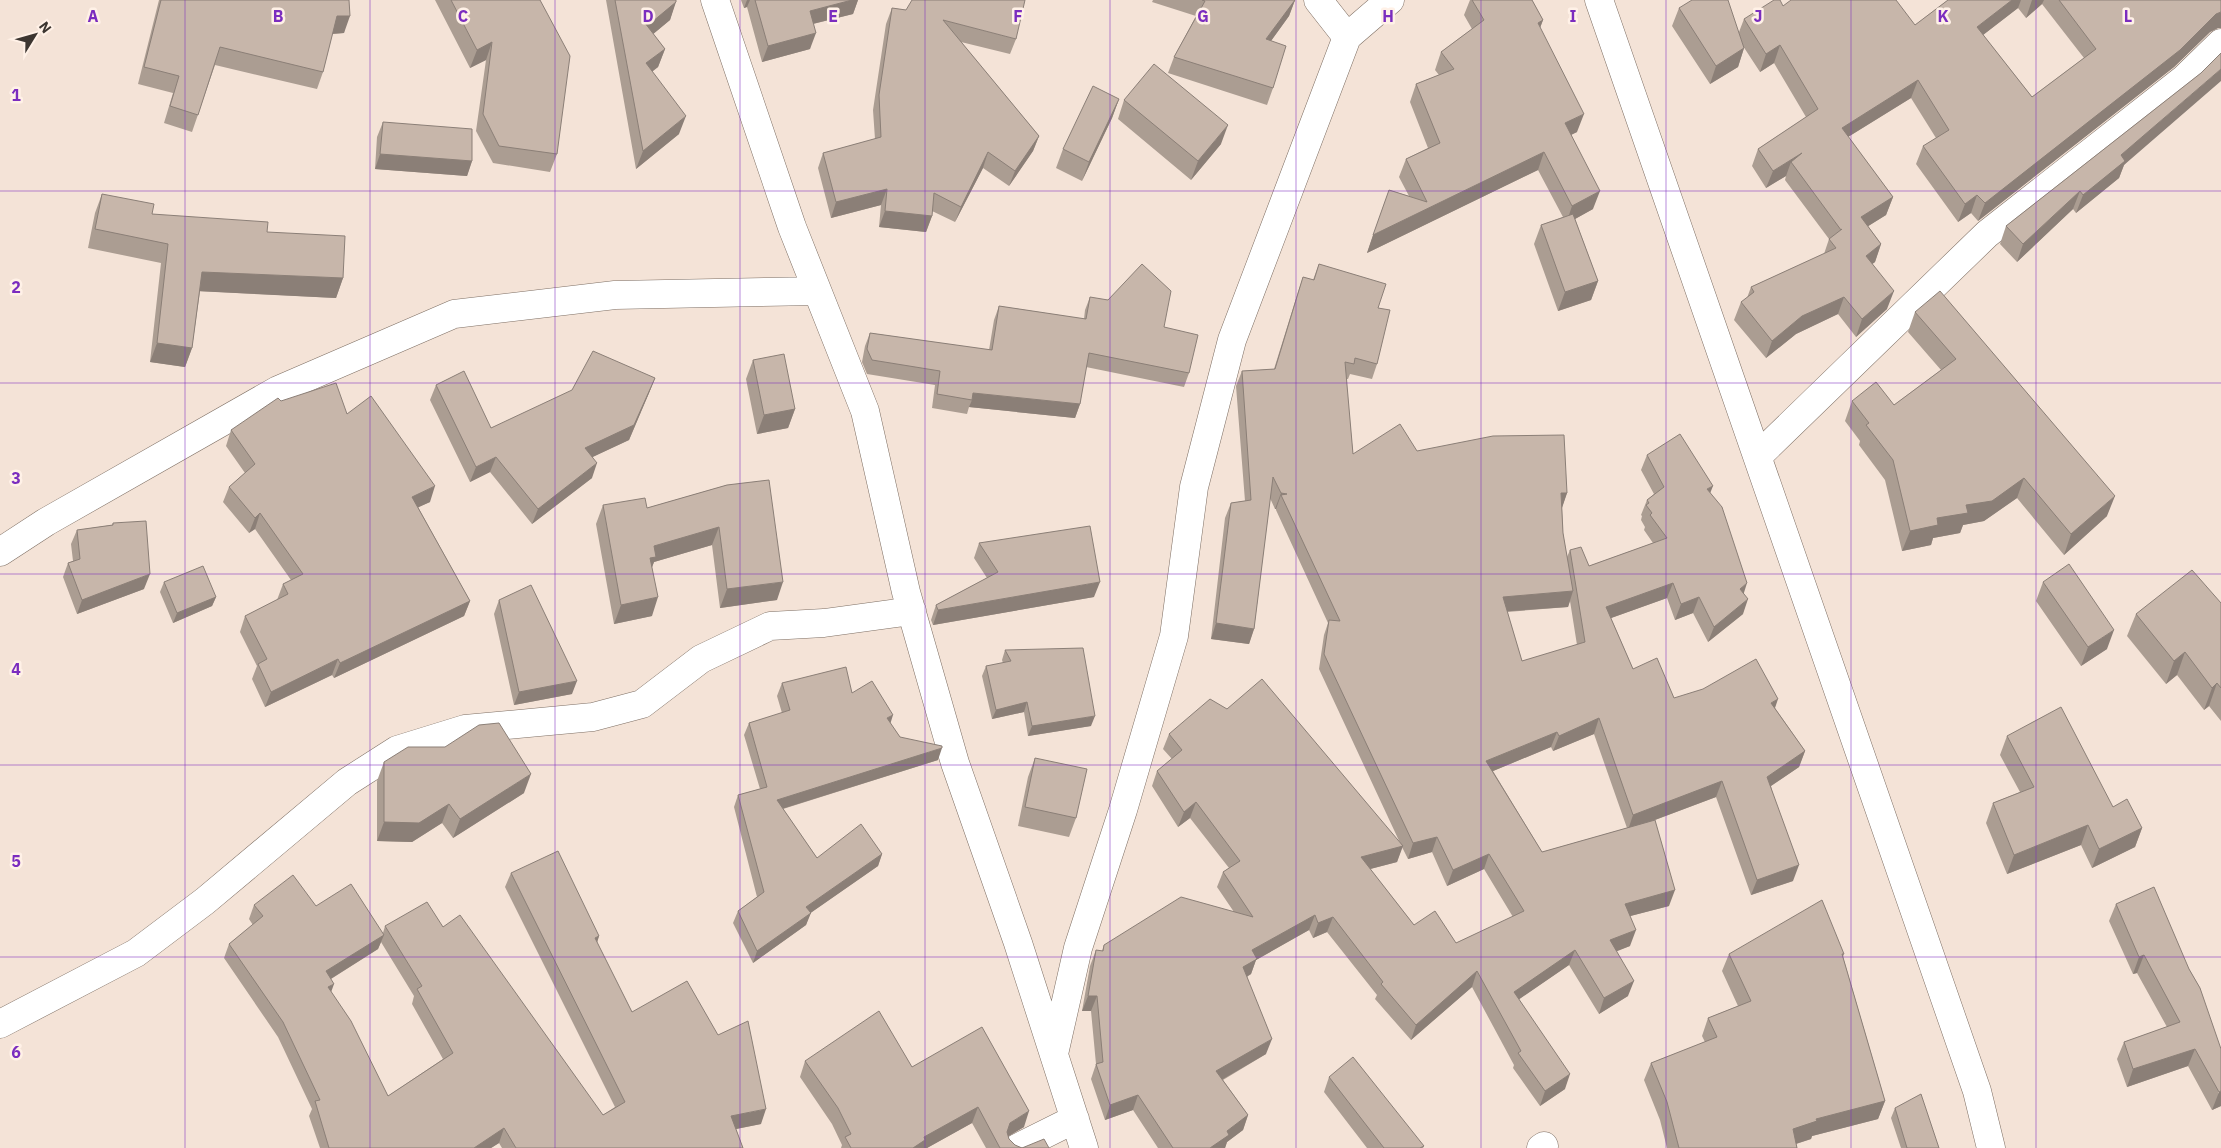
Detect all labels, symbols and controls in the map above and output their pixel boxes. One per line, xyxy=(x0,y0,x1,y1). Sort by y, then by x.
text: A xyxy=(88,6,99,26)
text: B xyxy=(273,6,284,26)
text: C xyxy=(458,6,468,26)
text: D xyxy=(642,6,654,26)
text: E xyxy=(828,6,838,26)
text: F xyxy=(1013,6,1023,26)
text: G xyxy=(1197,6,1209,26)
text: H xyxy=(1382,6,1394,26)
text: I xyxy=(1570,6,1577,26)
text: J xyxy=(1754,6,1762,26)
text: K xyxy=(1937,6,1949,26)
text: L xyxy=(2124,6,2132,26)
north arrow xyxy=(10,10,60,60)
text: N xyxy=(35,18,56,37)
text: 1 xyxy=(11,85,21,105)
text: 2 xyxy=(11,277,21,297)
text: 3 xyxy=(11,468,21,488)
text: 4 xyxy=(11,659,21,679)
text: 5 xyxy=(11,851,21,871)
text: 6 xyxy=(11,1042,21,1062)

